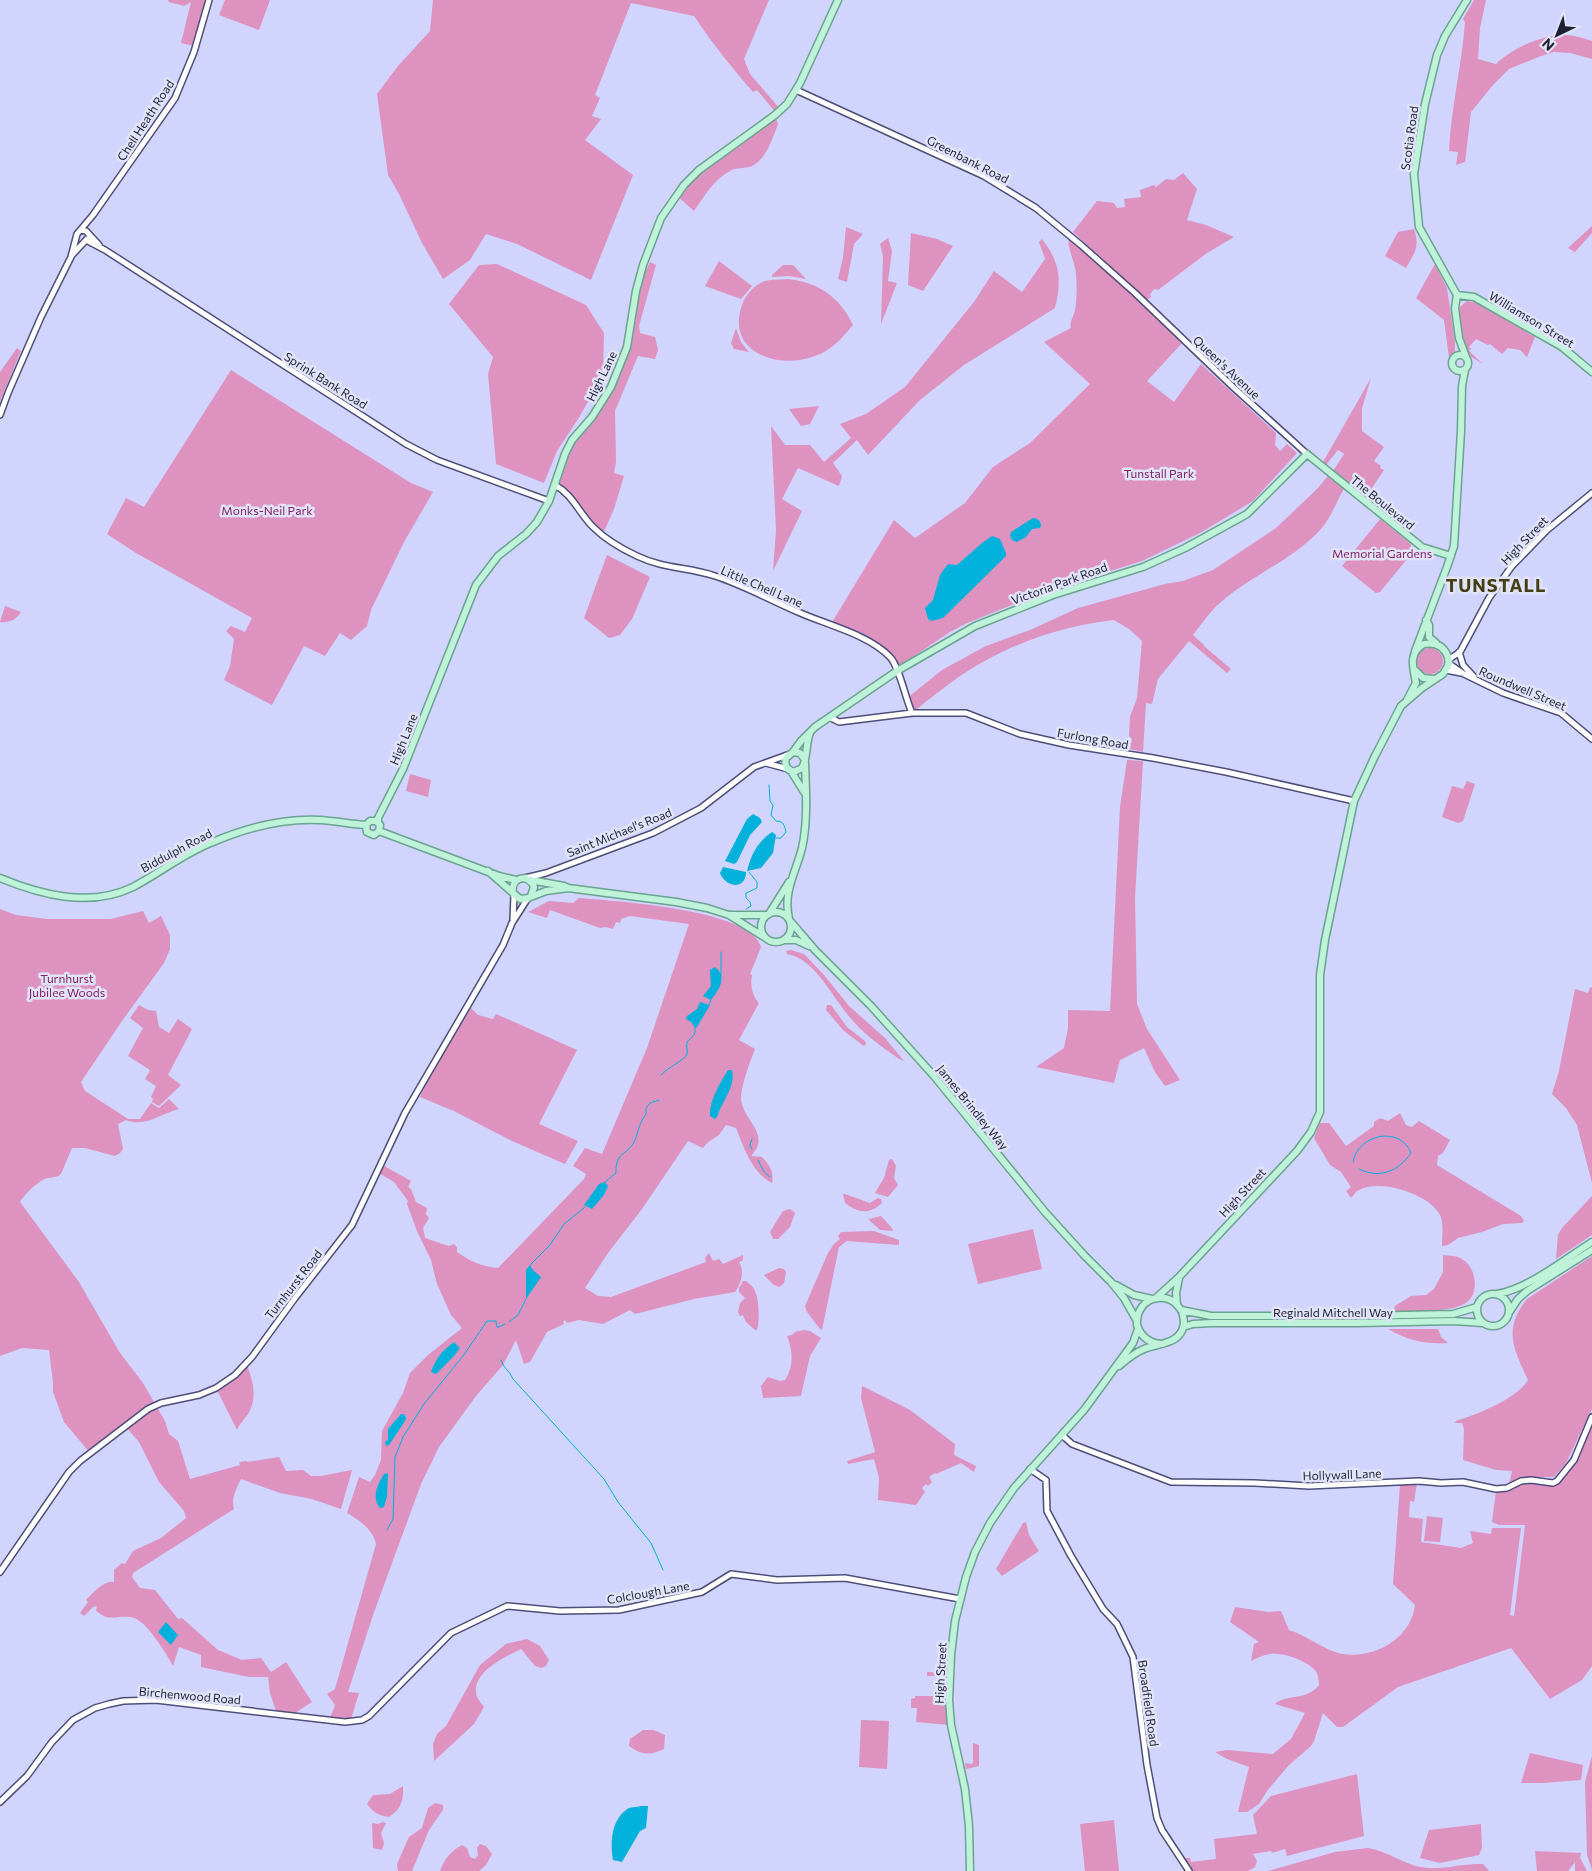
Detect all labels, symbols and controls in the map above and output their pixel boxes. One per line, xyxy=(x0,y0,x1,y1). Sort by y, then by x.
north arrow xyxy=(1532,10,1582,60)
text: N xyxy=(1538,35,1557,55)
street label: Chell Heath Road xyxy=(114,77,176,163)
street label: Scotia Road xyxy=(1398,105,1420,171)
street label: Greenbank Road xyxy=(925,132,1011,186)
street label: Williamson Street xyxy=(1487,288,1577,350)
street label: Queen's Avenue xyxy=(1191,332,1263,402)
street label: Sprink Bank Road xyxy=(282,349,370,411)
street label: High Lane xyxy=(583,349,619,403)
park label: Tunstall Park xyxy=(1124,466,1195,480)
street label: The Boulevard xyxy=(1348,472,1418,532)
park label: Monks-Neil Park xyxy=(221,503,313,517)
street label: High Street xyxy=(1498,513,1551,567)
park label: Memorial Gardens xyxy=(1332,546,1432,560)
street label: Victoria Park Road xyxy=(1009,559,1109,607)
street label: Little Chell Lane xyxy=(719,562,805,610)
district label: TUNSTALL xyxy=(1446,574,1546,596)
street label: Roundwell Street xyxy=(1477,663,1569,713)
street label: High Lane xyxy=(386,711,420,767)
street label: Furlong Road xyxy=(1056,725,1130,751)
street label: Saint Michael's Road xyxy=(565,805,673,859)
street label: Biddulph Road xyxy=(138,825,214,875)
park label: Turnhurst Jubilee Woods xyxy=(29,971,105,1000)
street label: James Brindley Way xyxy=(934,1062,1012,1153)
street label: High Street xyxy=(1216,1165,1268,1219)
street label: Turnhurst Road xyxy=(262,1247,324,1321)
street label: Reginald Mitchell Way xyxy=(1273,1305,1393,1319)
street label: Hollywall Lane xyxy=(1302,1466,1382,1482)
street label: Colclough Lane xyxy=(606,1578,690,1606)
street label: High Street xyxy=(931,1642,949,1704)
street label: Broadfield Road xyxy=(1136,1659,1162,1747)
street label: Birchenwood Road xyxy=(138,1684,242,1706)

